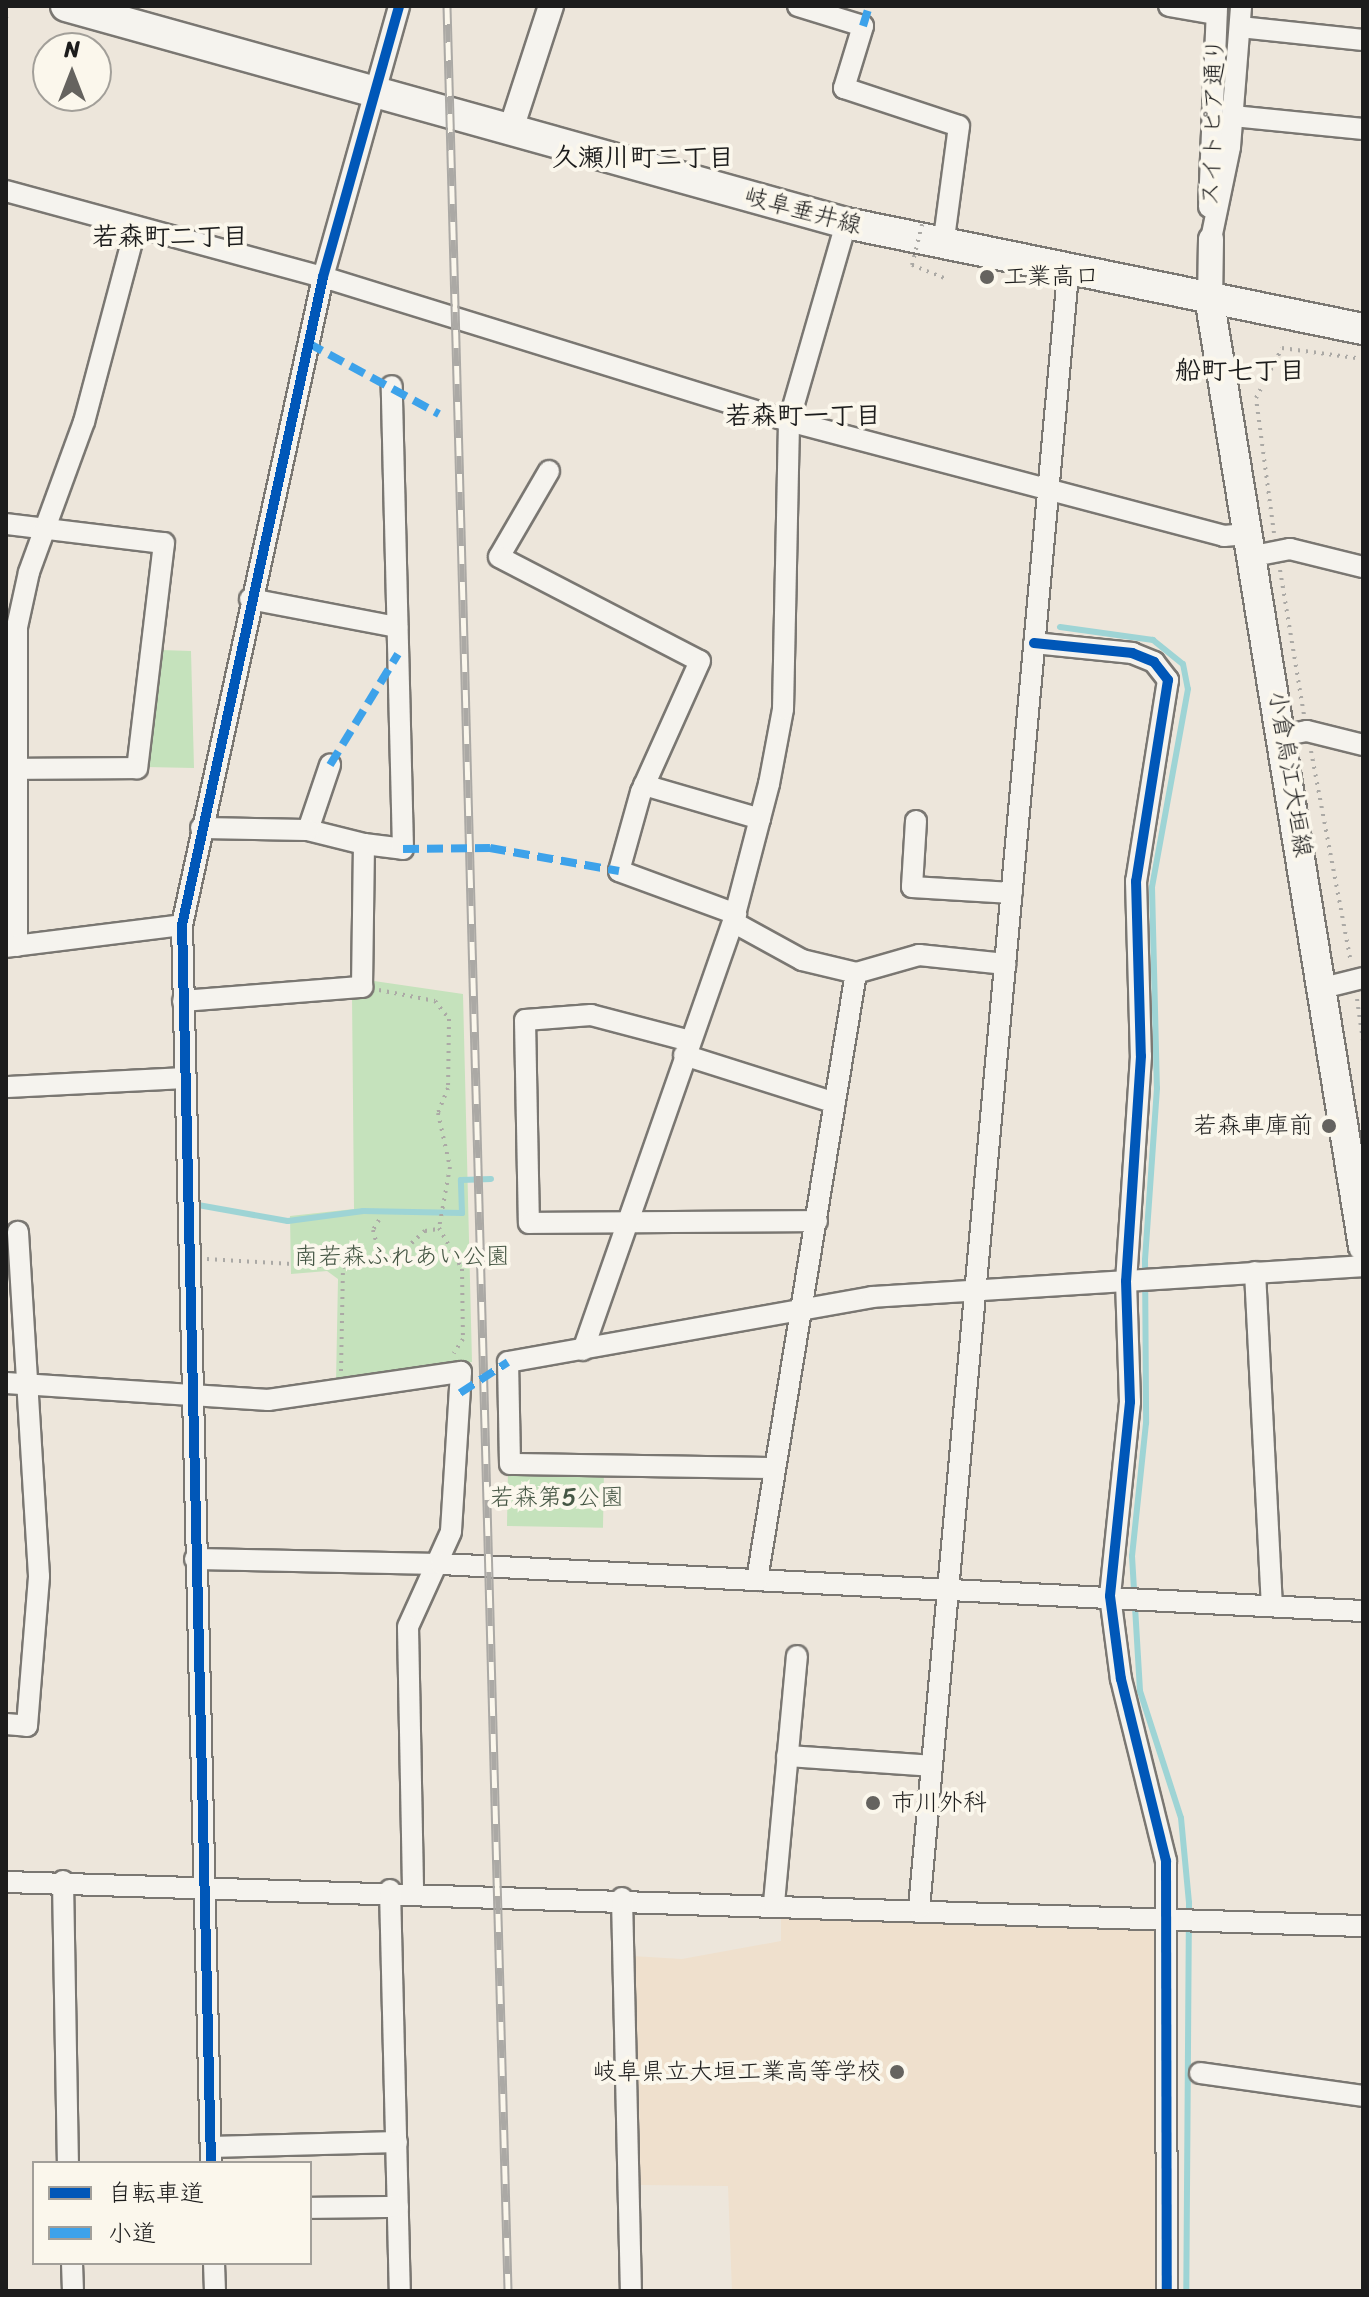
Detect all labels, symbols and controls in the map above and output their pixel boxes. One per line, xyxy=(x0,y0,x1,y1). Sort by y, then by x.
text: N xyxy=(64,30,80,69)
north arrow xyxy=(32,32,112,112)
street label: スイトピア通り xyxy=(1196,38,1230,206)
district label: 久瀬川町二丁目 xyxy=(552,142,734,174)
street label: 岐阜垂井線 xyxy=(741,182,865,240)
district label: 若森町二丁目 xyxy=(92,221,248,253)
place label: 工業高口 xyxy=(1003,263,1099,291)
marker: 工業高口 xyxy=(978,268,996,286)
district label: 船町七丁目 xyxy=(1175,355,1305,387)
district label: 若森町一丁目 xyxy=(725,400,881,432)
street label: 小倉烏江大垣線 xyxy=(1263,689,1317,859)
place label: 若森車庫前 xyxy=(1193,1112,1313,1140)
marker: 若森車庫前 xyxy=(1320,1117,1338,1135)
park label: 南若森ふれあい公園 xyxy=(294,1243,510,1271)
park label: 若森第5公園 xyxy=(490,1484,624,1512)
place label: 市川外科 xyxy=(891,1789,987,1817)
marker: 市川外科 xyxy=(862,1792,884,1814)
place label: 岐阜県立大垣工業高等学校 xyxy=(593,2058,881,2086)
marker: 岐阜県立大垣工業高等学校 xyxy=(888,2063,906,2081)
legend xyxy=(32,2161,312,2265)
text: 自転車道 xyxy=(108,2172,204,2214)
text: 小道 xyxy=(108,2212,156,2254)

